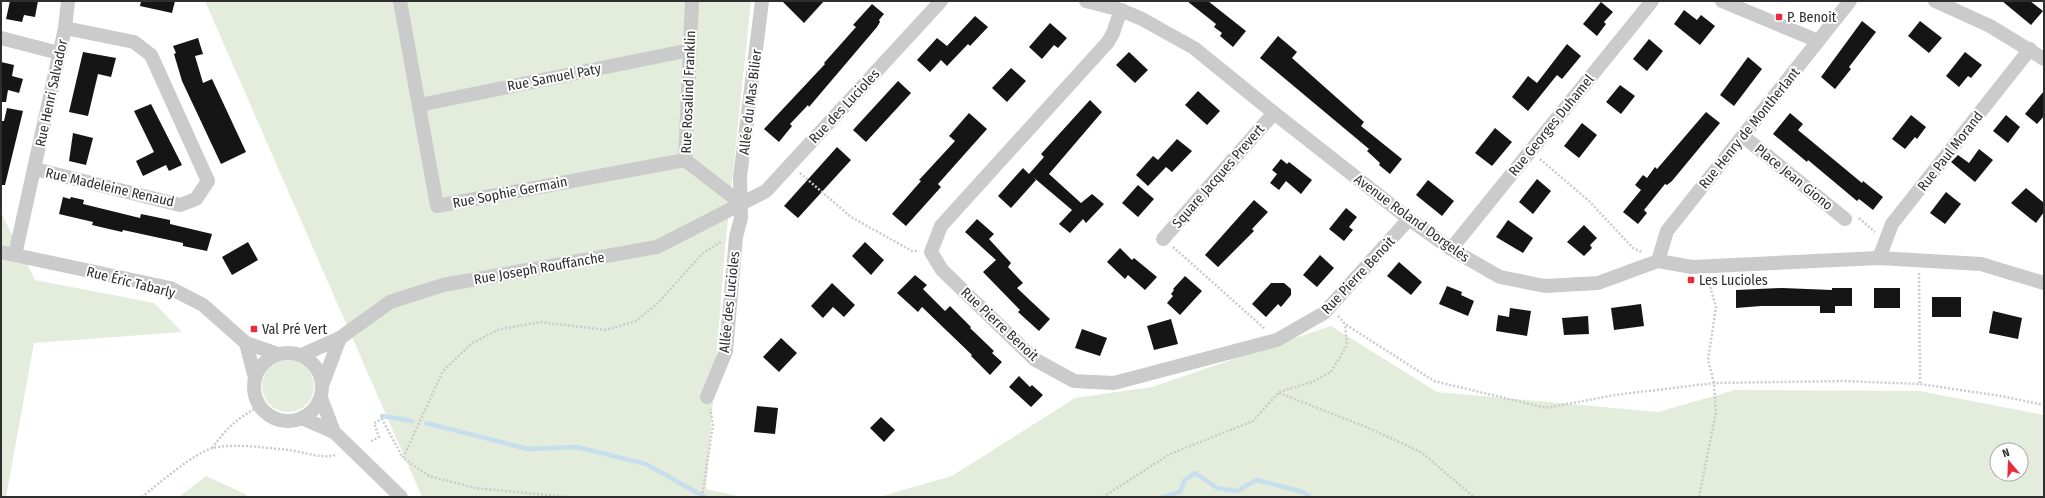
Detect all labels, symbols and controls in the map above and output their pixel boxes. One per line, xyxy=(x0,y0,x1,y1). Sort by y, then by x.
place label: P. Benoit xyxy=(1787,9,1837,26)
marker: P. Benoit xyxy=(1774,12,1784,22)
street label: Rue Rosalind Franklin xyxy=(678,30,699,154)
street label: Rue Henri Salvador xyxy=(32,38,71,148)
street label: Allée du Mas Bilier xyxy=(736,48,765,156)
street label: Rue Samuel Paty xyxy=(506,60,603,95)
street label: Rue Henry de Montherlant xyxy=(1695,64,1804,192)
street label: Rue des Lucioles xyxy=(806,66,883,147)
street label: Rue Georges Duhamel xyxy=(1505,71,1598,180)
street label: Rue Paul Morand xyxy=(1914,108,1987,195)
street label: Square Jacques Prevert xyxy=(1169,121,1268,232)
street label: Place Jean Giono xyxy=(1751,141,1836,214)
street label: Rue Madeleine Renaud xyxy=(44,164,176,211)
street label: Avenue Roland Dorgelès xyxy=(1351,171,1473,266)
street label: Rue Sophie Germain xyxy=(451,173,569,212)
street label: Rue Pierre Benoit xyxy=(1318,233,1399,318)
street label: Rue Joseph Rouffanche xyxy=(472,249,606,288)
street label: Allée des Lucioles xyxy=(716,250,743,354)
street label: Rue Éric Tabarly xyxy=(85,262,178,302)
place label: Les Lucioles xyxy=(1699,272,1768,289)
marker: Les Lucioles xyxy=(1686,275,1696,285)
street label: Rue Pierre Benoit xyxy=(957,284,1042,365)
place label: Val Pré Vert xyxy=(262,321,328,338)
marker: Val Pré Vert xyxy=(249,324,259,334)
north arrow xyxy=(1989,442,2029,482)
text: N xyxy=(2001,446,2011,460)

